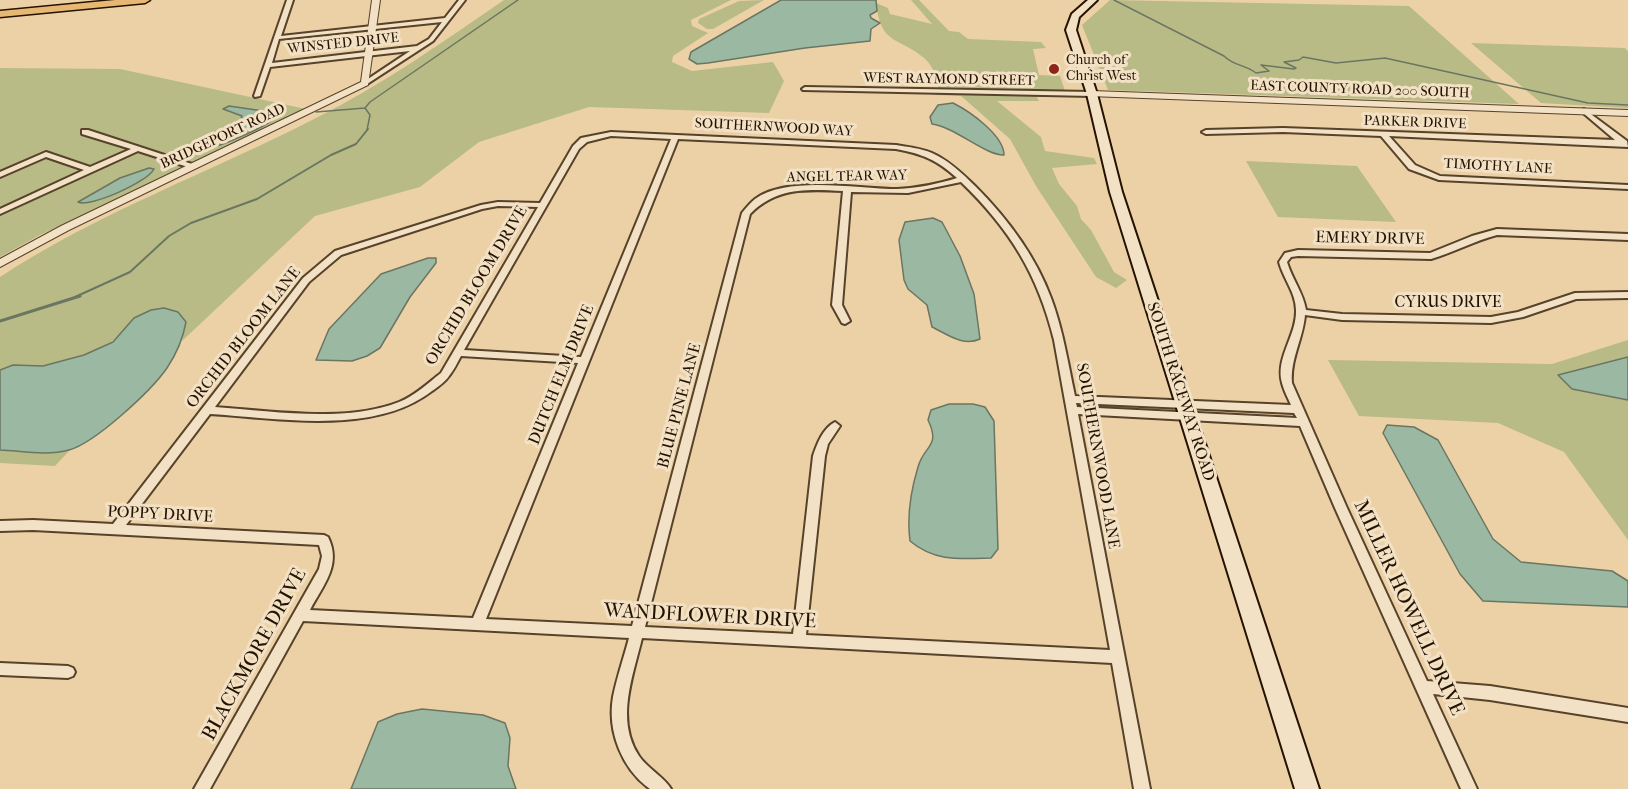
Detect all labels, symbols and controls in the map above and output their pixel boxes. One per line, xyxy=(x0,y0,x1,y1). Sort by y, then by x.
street label: WINSTED DRIVE xyxy=(286,30,400,58)
place label: Church of Christ West xyxy=(1066,53,1136,86)
marker: Church of Christ West xyxy=(1047,62,1061,76)
street label: WEST RAYMOND STREET xyxy=(863,70,1035,90)
street label: EAST COUNTY ROAD 200 SOUTH xyxy=(1250,78,1470,102)
street label: BRIDGEPORT ROAD xyxy=(158,101,288,173)
street label: PARKER DRIVE xyxy=(1363,113,1467,133)
street label: SOUTHERNWOOD WAY xyxy=(694,115,854,141)
street label: TIMOTHY LANE xyxy=(1443,156,1553,178)
street label: ANGEL TEAR WAY xyxy=(787,168,907,186)
street label: ORCHID BLOOM DRIVE xyxy=(422,203,532,369)
street label: EMERY DRIVE xyxy=(1315,228,1425,250)
street label: ORCHID BLOOM LANE xyxy=(183,263,305,413)
street label: CYRUS DRIVE xyxy=(1395,293,1501,313)
street label: SOUTH RACEWAY ROAD xyxy=(1142,300,1218,484)
street label: DUTCH ELM DRIVE xyxy=(525,302,599,448)
street label: BLUE PINE LANE xyxy=(654,341,706,471)
street label: SOUTHERNWOOD LANE xyxy=(1071,362,1123,550)
street label: MILLER HOWELL DRIVE xyxy=(1347,496,1469,720)
street label: POPPY DRIVE xyxy=(107,503,213,527)
street label: BLACKMORE DRIVE xyxy=(198,565,312,745)
street label: WANDFLOWER DRIVE xyxy=(603,599,817,635)

